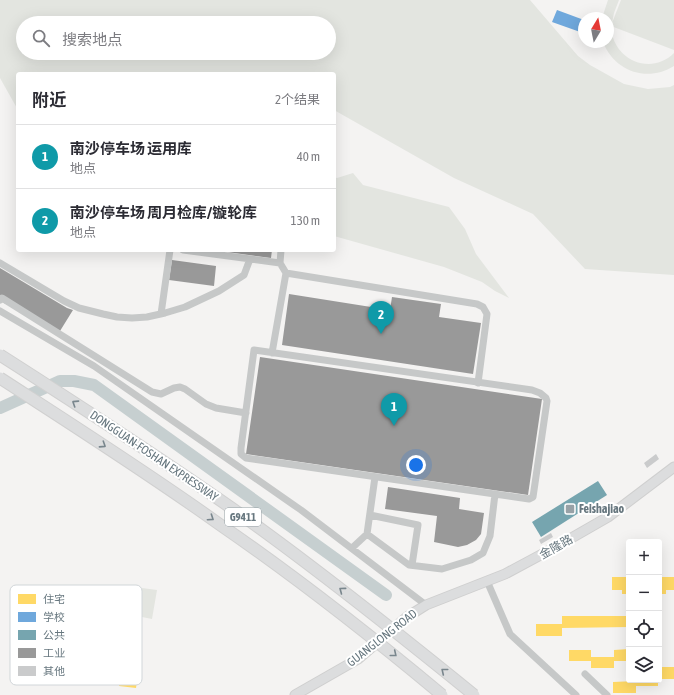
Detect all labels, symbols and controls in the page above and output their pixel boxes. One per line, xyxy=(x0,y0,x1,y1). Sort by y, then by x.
north arrow xyxy=(578,12,614,48)
search box xyxy=(16,16,336,60)
icon: search xyxy=(30,27,52,49)
text: 搜索地点 xyxy=(62,31,122,48)
text: 附近 xyxy=(32,90,66,110)
text: 2个结果 xyxy=(275,92,320,107)
text: 南沙停车场 运用库 xyxy=(70,140,192,157)
text: 1 xyxy=(42,149,48,164)
text: 40 m xyxy=(297,149,320,164)
text: 地点 xyxy=(70,161,96,176)
text: 南沙停车场 周月检库/镟轮库 xyxy=(70,204,257,221)
text: 2 xyxy=(42,213,48,228)
text: 130 m xyxy=(291,213,320,228)
text: 地点 xyxy=(70,225,96,240)
pin: 2 xyxy=(368,301,394,334)
pin: 1 xyxy=(381,393,407,426)
one-way arrow xyxy=(72,400,79,408)
street label: DONGGUAN-FOSHAN EXPRESSWAY xyxy=(87,408,221,505)
one-way arrow xyxy=(99,440,106,448)
your location xyxy=(406,455,426,475)
place label: Feishajiao xyxy=(579,502,625,516)
marker: Feishajiao xyxy=(564,503,576,515)
road number: G9411 xyxy=(225,508,261,526)
one-way arrow xyxy=(207,513,214,521)
street label: 金隆路 xyxy=(537,532,575,562)
map controls xyxy=(626,539,662,683)
button: + xyxy=(626,539,662,575)
button: − xyxy=(626,575,662,611)
legend xyxy=(10,585,142,685)
one-way arrow xyxy=(339,588,346,595)
text: 住宅 xyxy=(43,593,65,605)
street label: GUANGLONG ROAD xyxy=(344,606,420,670)
text: 学校 xyxy=(43,611,65,623)
button: locate xyxy=(626,611,662,647)
text: 公共 xyxy=(43,629,65,641)
text: 工业 xyxy=(43,647,65,659)
button: layers xyxy=(626,647,662,683)
one-way arrow xyxy=(389,650,396,657)
text: 其他 xyxy=(43,665,65,677)
one-way arrow xyxy=(441,668,448,675)

